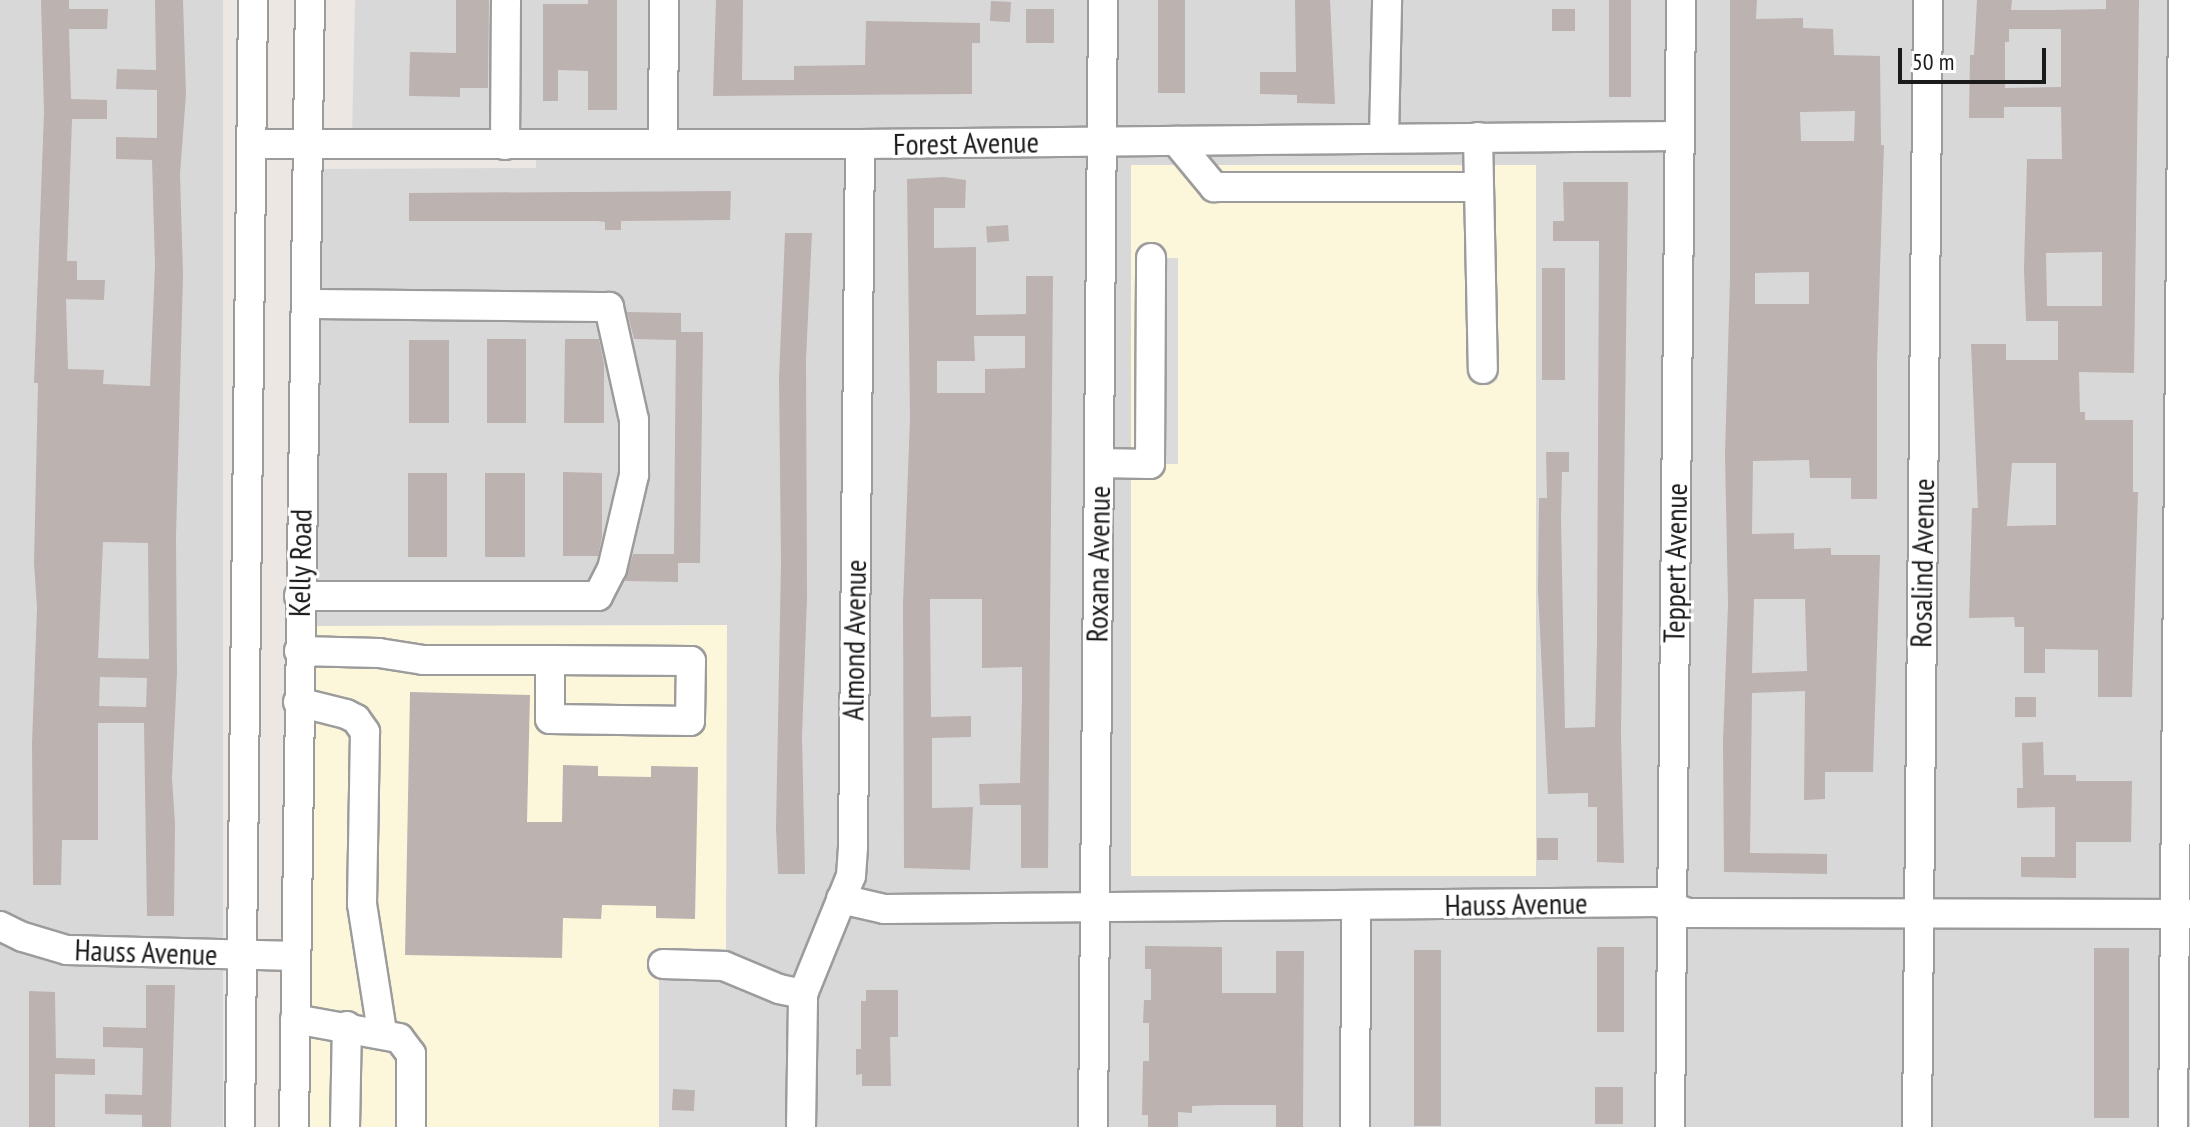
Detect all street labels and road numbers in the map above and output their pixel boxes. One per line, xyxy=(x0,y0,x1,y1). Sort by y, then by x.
street label: Forest Avenue xyxy=(892,124,1040,162)
street label: Rosalind Avenue xyxy=(1903,478,1941,648)
street label: Teppert Avenue xyxy=(1656,482,1694,644)
street label: Roxana Avenue xyxy=(1079,485,1117,643)
street label: Kelly Road xyxy=(281,508,319,618)
street label: Almond Avenue xyxy=(835,559,873,721)
street label: Hauss Avenue xyxy=(1444,885,1588,923)
street label: Hauss Avenue xyxy=(74,932,218,972)

